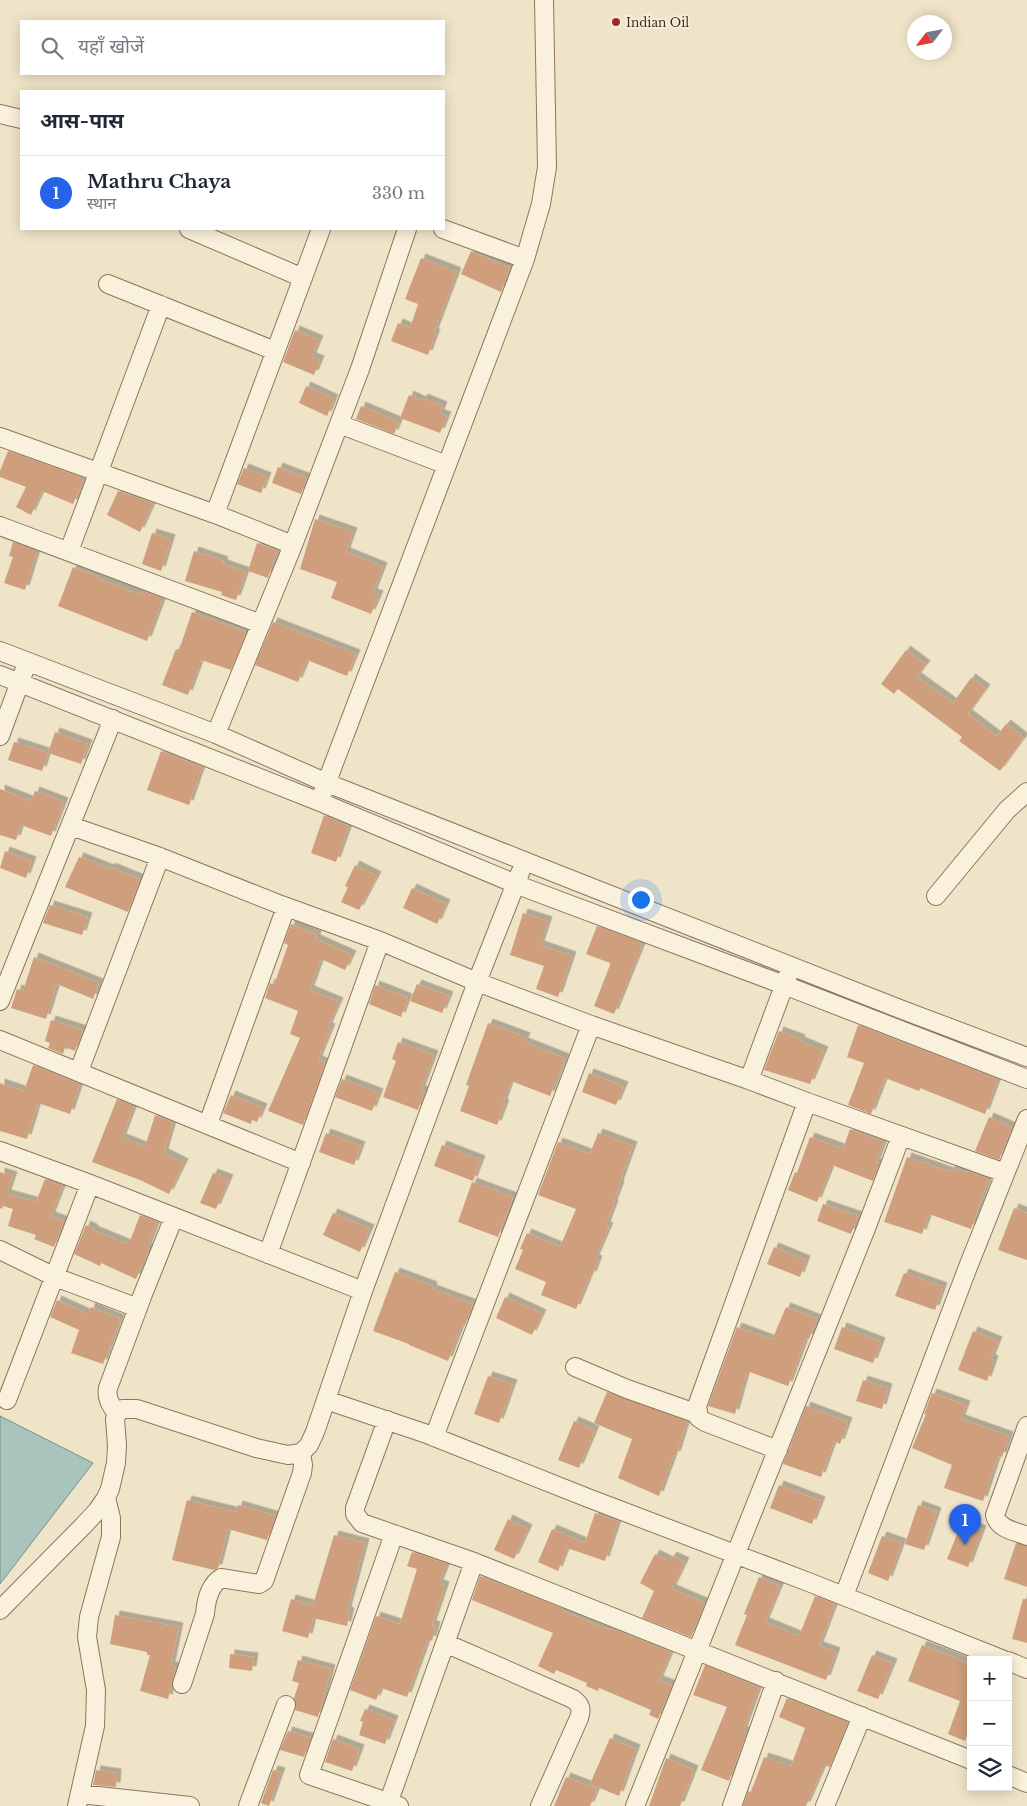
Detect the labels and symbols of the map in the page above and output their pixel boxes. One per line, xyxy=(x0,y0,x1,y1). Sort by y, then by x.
place label: Indian Oil xyxy=(626,15,689,30)
north arrow xyxy=(907,15,952,60)
marker: Indian Oil xyxy=(610,16,622,28)
your location xyxy=(628,887,654,913)
pin: 1 xyxy=(949,1504,981,1545)

